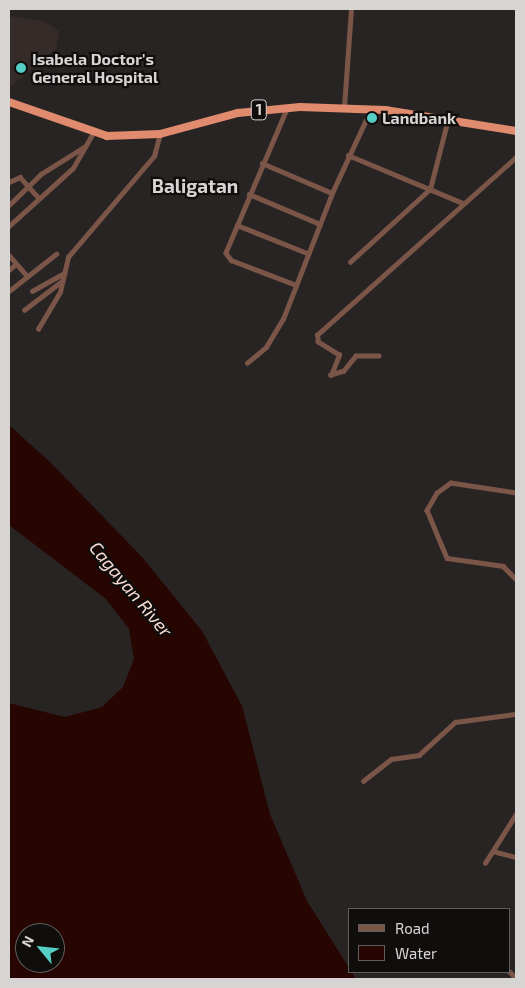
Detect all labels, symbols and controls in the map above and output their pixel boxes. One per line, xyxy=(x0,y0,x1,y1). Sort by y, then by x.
place label: Isabela Doctor's General Hospital xyxy=(32,49,159,87)
marker: Isabela Doctor's General Hospital xyxy=(14,61,28,75)
road number: 1 xyxy=(250,98,268,122)
place label: Landbank xyxy=(382,108,456,128)
marker: Landbank xyxy=(366,112,378,124)
district label: Baligatan xyxy=(152,175,238,197)
water label: Cagayan River xyxy=(85,537,177,641)
legend xyxy=(348,908,510,973)
text: Road xyxy=(395,919,430,937)
north arrow xyxy=(15,923,65,973)
text: N xyxy=(17,933,37,950)
text: Water xyxy=(395,944,437,962)

